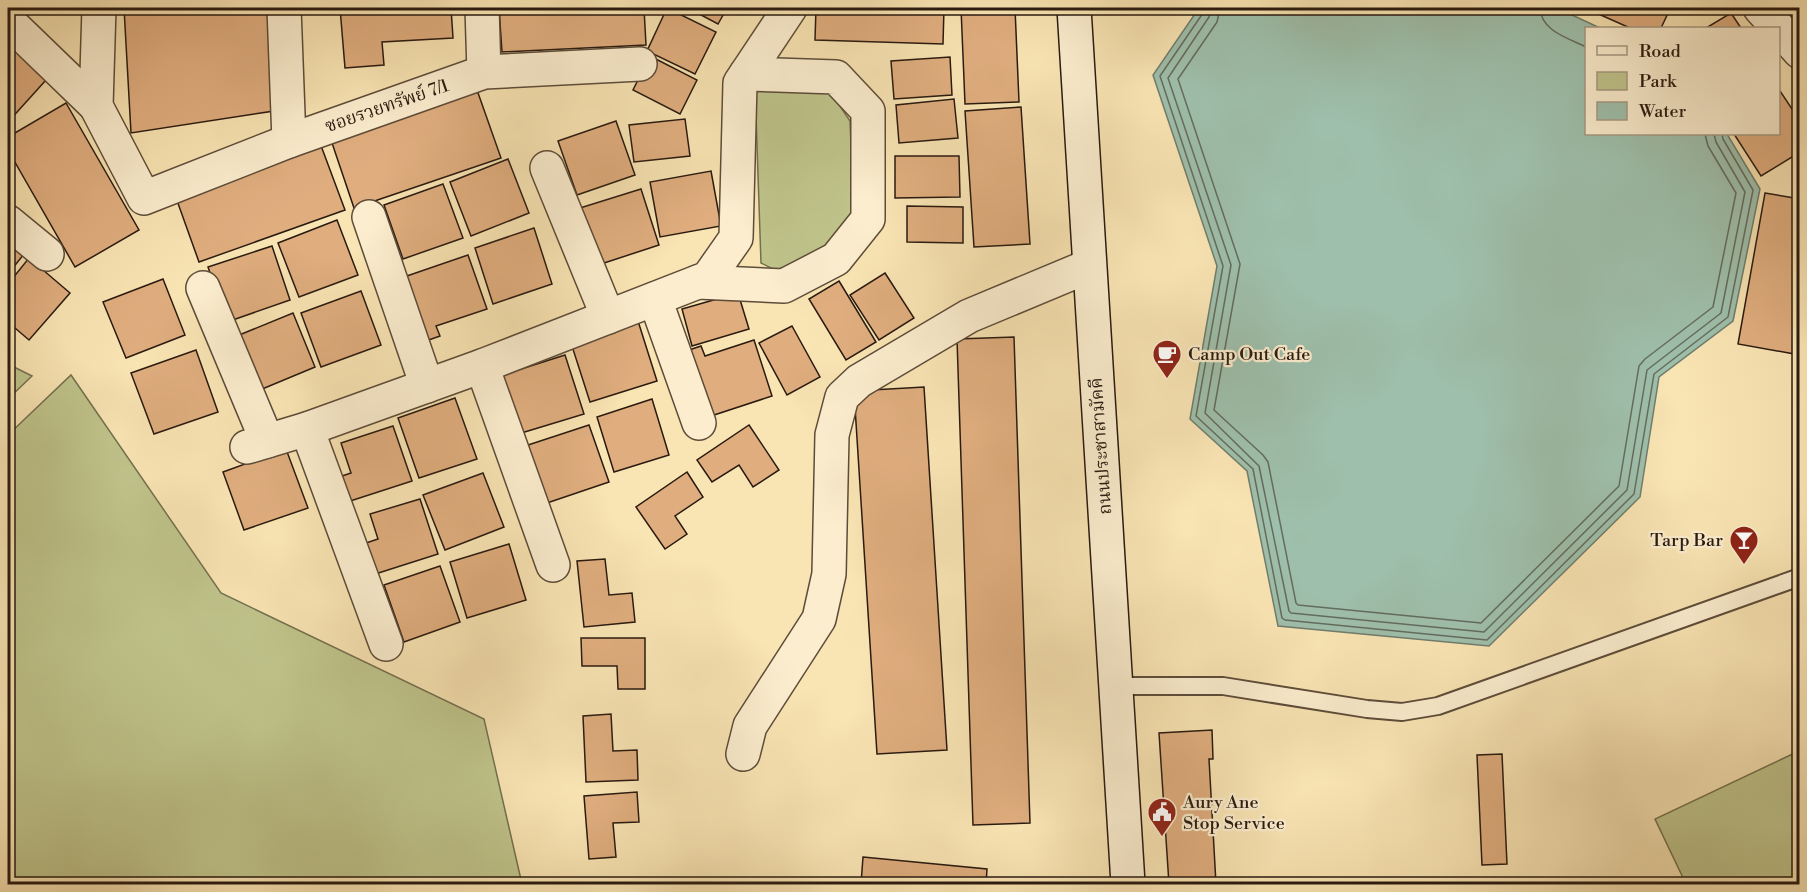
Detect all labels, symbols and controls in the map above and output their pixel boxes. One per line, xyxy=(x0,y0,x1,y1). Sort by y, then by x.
legend xyxy=(1585,27,1780,135)
text: Road xyxy=(1639,40,1682,63)
text: Park xyxy=(1639,70,1678,93)
street label: ซอยรวยทรัพย์ 7/1 xyxy=(322,74,452,138)
text: Water xyxy=(1638,100,1687,123)
cafe icon: Camp Out Cafe xyxy=(1151,338,1183,380)
place label: Camp Out Cafe xyxy=(1188,343,1310,366)
street label: ถนนประชาสามัคคี xyxy=(1085,377,1117,515)
bar icon: Tarp Bar xyxy=(1728,524,1760,566)
place label: Tarp Bar xyxy=(1650,529,1723,552)
place label: Aury Ane Stop Service xyxy=(1182,791,1285,835)
public building icon: Aury Ane Stop Service xyxy=(1146,796,1178,838)

